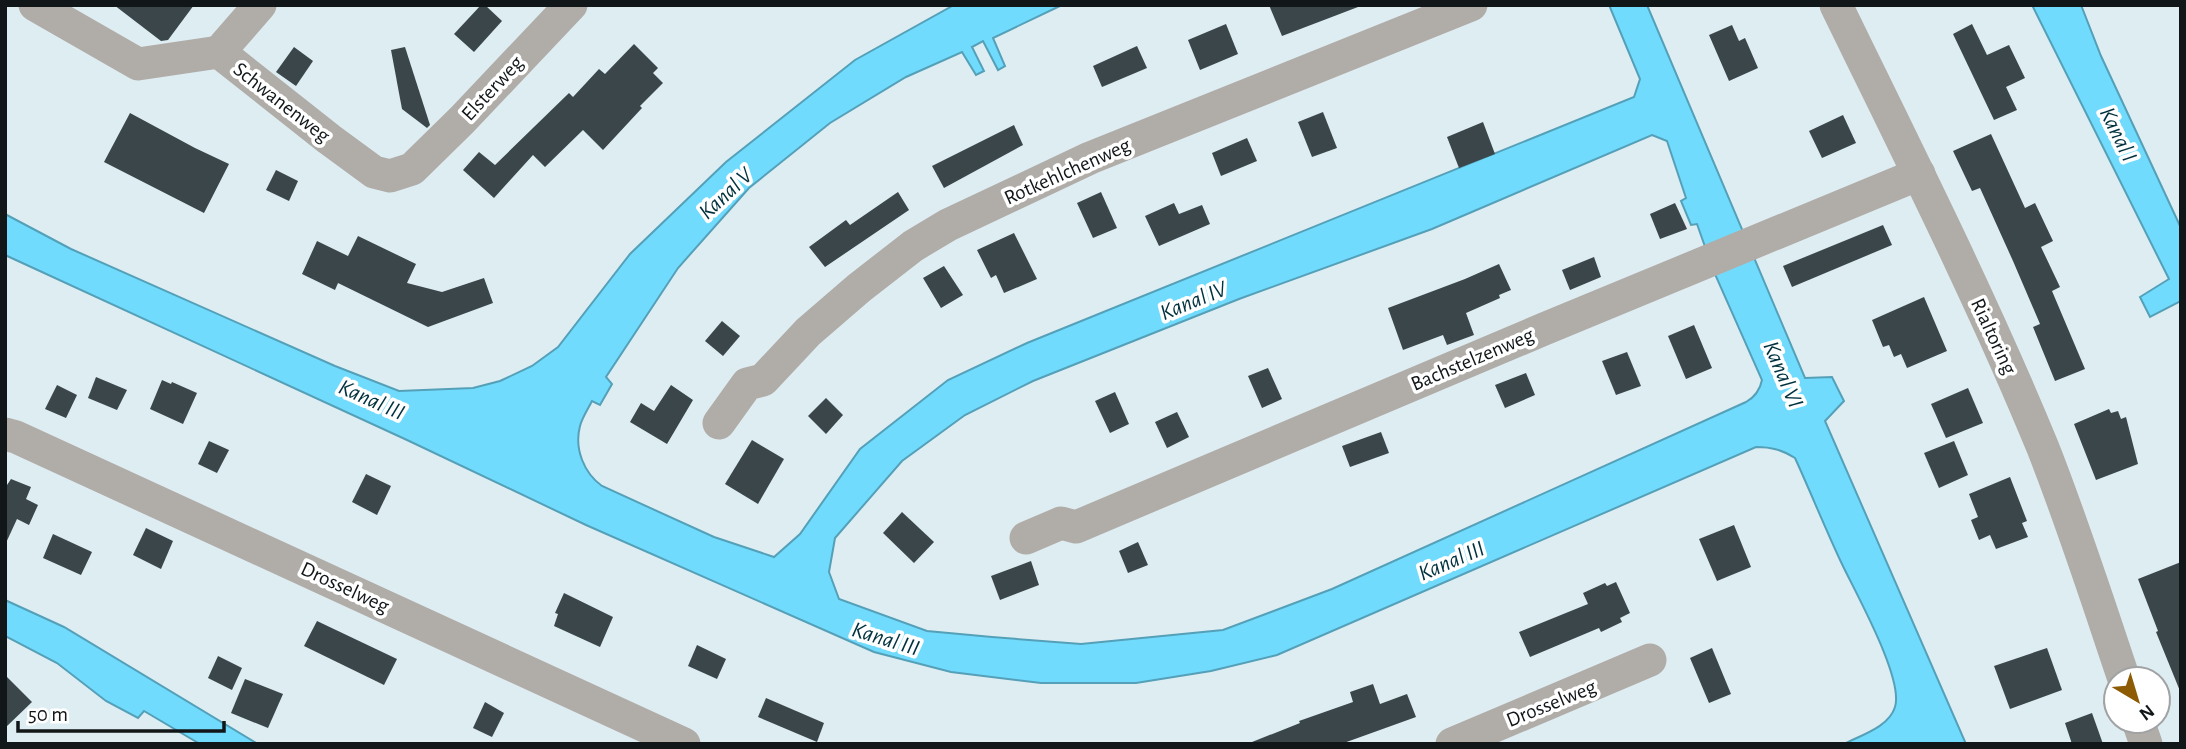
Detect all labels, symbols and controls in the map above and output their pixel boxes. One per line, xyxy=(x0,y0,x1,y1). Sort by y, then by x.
street label: Elsterweg xyxy=(457,51,528,125)
street label: Schwanenweg xyxy=(230,58,334,147)
water label: Kanal I xyxy=(2095,104,2141,166)
street label: Rotkehlchenweg xyxy=(1001,134,1134,209)
water label: Kanal V xyxy=(695,163,758,224)
water label: Kanal IV xyxy=(1157,277,1232,325)
street label: Rialtoring xyxy=(1967,295,2021,378)
street label: Bachstelzenweg xyxy=(1408,324,1537,395)
water label: Kanal VI xyxy=(1758,338,1807,411)
water label: Kanal III xyxy=(335,376,408,425)
water label: Kanal III xyxy=(1415,537,1488,586)
street label: Drosselweg xyxy=(297,558,393,617)
water label: Kanal III xyxy=(849,618,922,661)
north arrow xyxy=(2102,665,2172,735)
street label: Drosselweg xyxy=(1503,676,1600,731)
scale bar xyxy=(18,690,224,734)
text: N xyxy=(2135,701,2158,724)
text: 50 m xyxy=(28,704,68,725)

